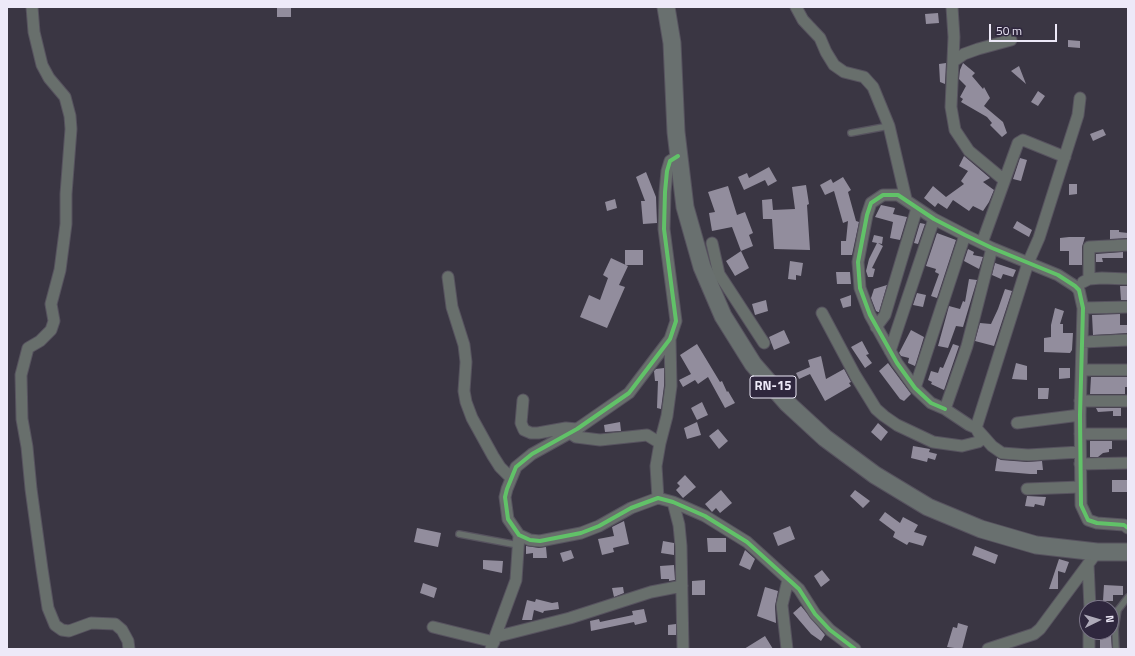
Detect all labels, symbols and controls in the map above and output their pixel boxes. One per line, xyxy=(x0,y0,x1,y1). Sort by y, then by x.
scale bar xyxy=(991,16,1059,42)
text: 50 m xyxy=(996,21,1022,40)
road number: RN-15 xyxy=(750,376,796,398)
north arrow xyxy=(1079,600,1119,640)
text: N xyxy=(1102,615,1118,624)

